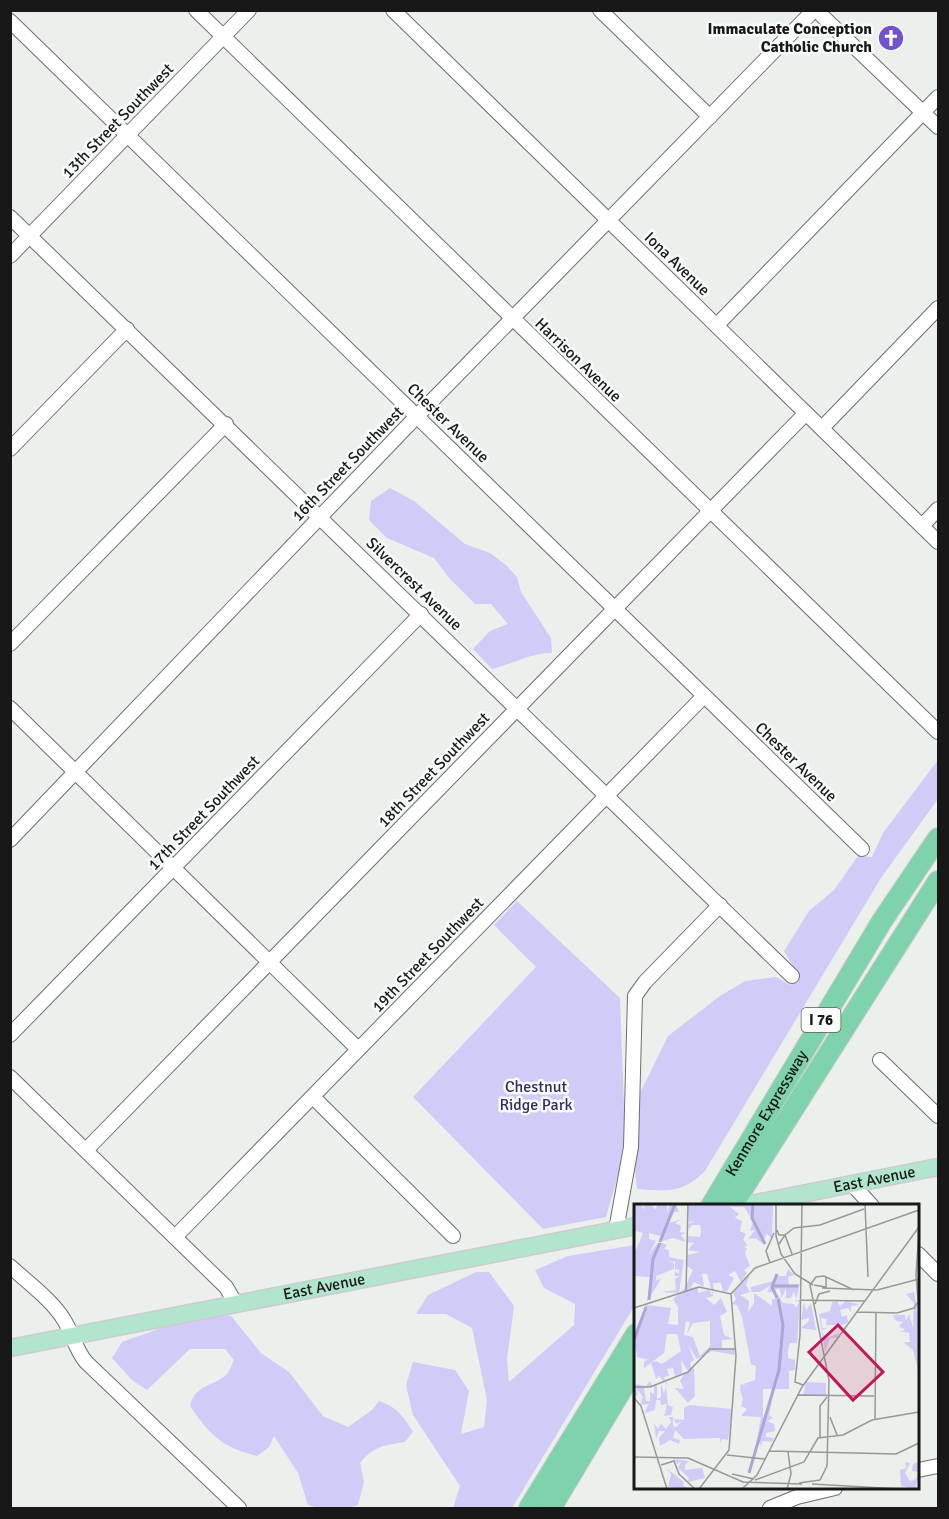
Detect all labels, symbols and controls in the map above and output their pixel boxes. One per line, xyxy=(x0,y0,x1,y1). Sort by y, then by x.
place label: Immaculate Conception Catholic Church xyxy=(707,19,872,57)
church icon: Immaculate Conception Catholic Church xyxy=(876,23,906,53)
street label: 13th Street Southwest xyxy=(58,59,178,183)
street label: Iona Avenue xyxy=(640,228,714,300)
street label: Harrison Avenue xyxy=(530,314,626,406)
street label: Chester Avenue xyxy=(403,379,493,467)
street label: 16th Street Southwest xyxy=(288,402,408,526)
street label: Silvercrest Avenue xyxy=(362,533,466,635)
street label: 18th Street Southwest xyxy=(374,708,494,832)
street label: Chester Avenue xyxy=(751,718,841,806)
street label: 17th Street Southwest xyxy=(144,751,264,875)
street label: 19th Street Southwest xyxy=(368,893,488,1017)
road number: I 76 xyxy=(802,1008,840,1032)
street label: Kenmore Expressway xyxy=(721,1046,812,1180)
park label: Chestnut Ridge Park xyxy=(499,1077,573,1115)
street label: East Avenue xyxy=(832,1162,917,1197)
inset map xyxy=(634,1204,919,1489)
street label: East Avenue xyxy=(281,1269,367,1305)

